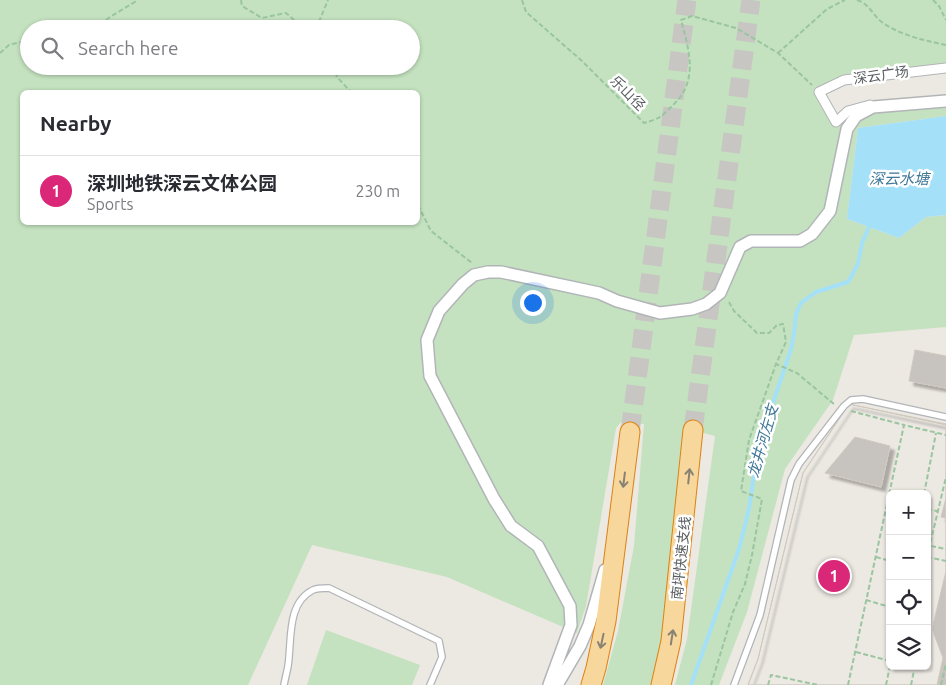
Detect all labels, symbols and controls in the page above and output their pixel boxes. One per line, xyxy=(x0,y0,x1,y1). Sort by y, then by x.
search box xyxy=(20,20,420,75)
icon: search xyxy=(38,34,66,62)
text: Search here xyxy=(78,37,178,59)
street label: 深云广场 xyxy=(852,63,910,87)
street label: 乐山径 xyxy=(607,72,649,114)
text: Nearby xyxy=(40,111,111,135)
water label: 深云水塘 xyxy=(869,170,932,187)
text: 深圳地铁深云文体公园 xyxy=(87,172,277,194)
text: 1 xyxy=(51,182,61,200)
text: 230 m xyxy=(355,182,400,200)
text: Sports xyxy=(87,195,133,213)
your location xyxy=(520,290,546,316)
water label: 龙井河左支 xyxy=(744,401,782,479)
one-way arrow xyxy=(684,468,694,484)
one-way arrow xyxy=(618,472,628,488)
map controls xyxy=(886,490,931,670)
button: + xyxy=(886,490,931,535)
street label: 南坪快速支线 xyxy=(669,515,693,601)
button: − xyxy=(886,535,931,580)
pin: 1 xyxy=(818,557,850,595)
button: locate xyxy=(886,580,931,625)
button: layers xyxy=(886,625,931,670)
one-way arrow xyxy=(667,630,677,646)
one-way arrow xyxy=(597,633,606,649)

